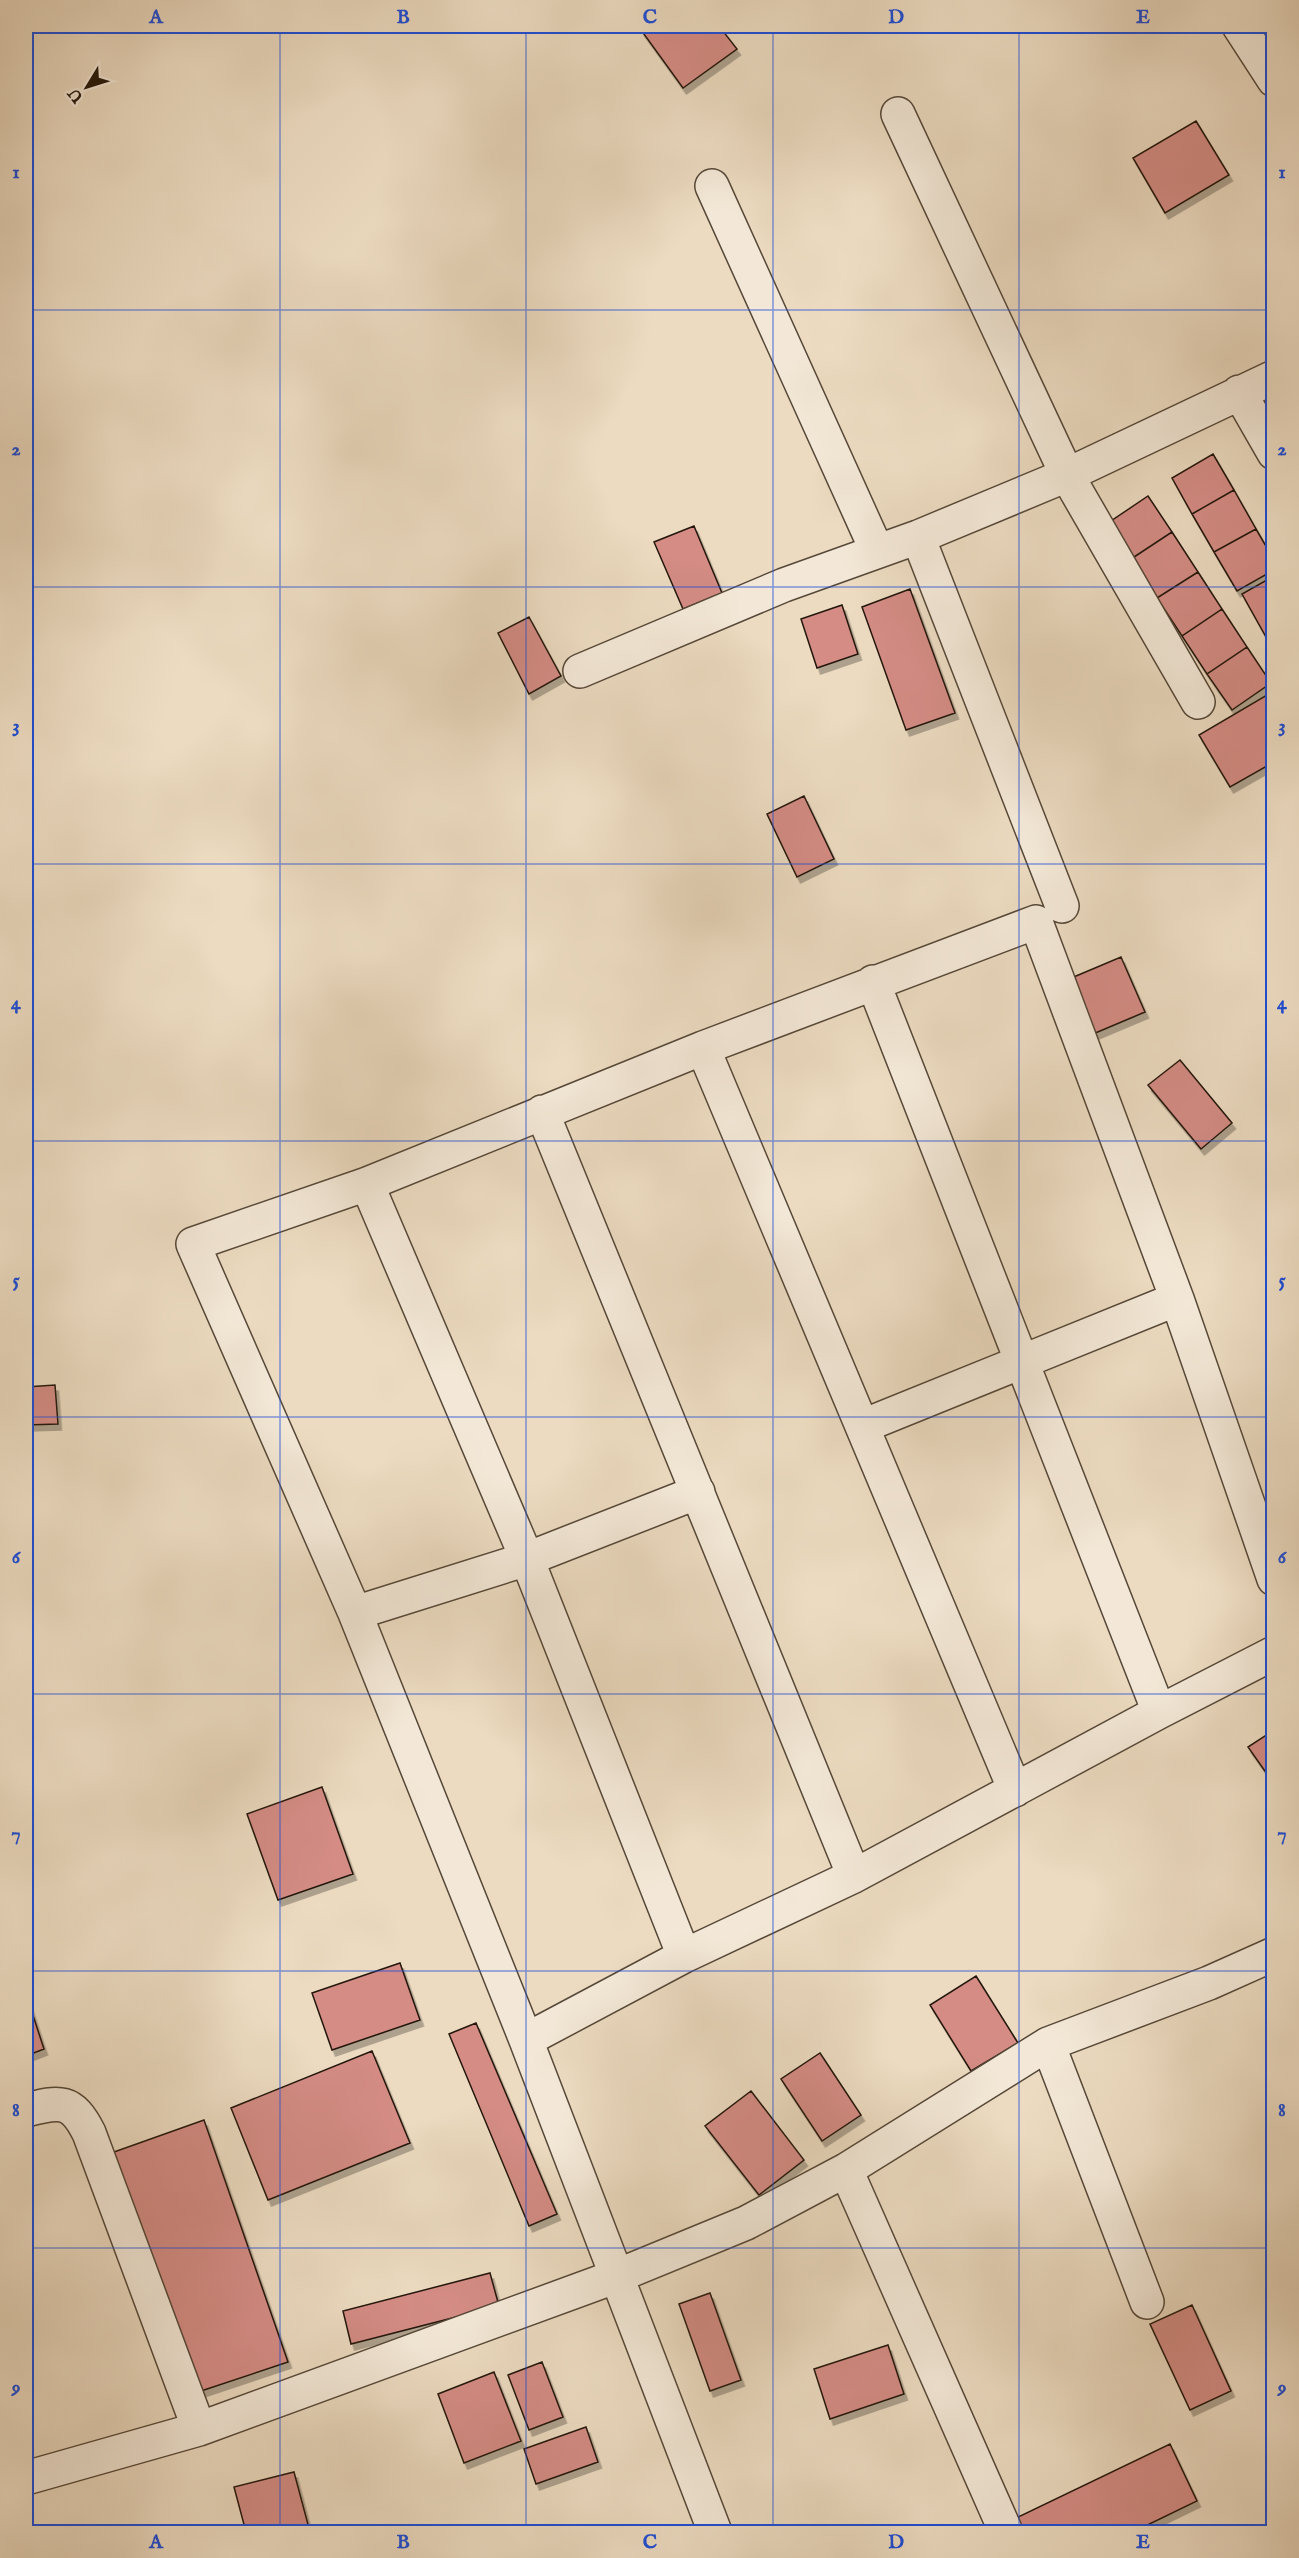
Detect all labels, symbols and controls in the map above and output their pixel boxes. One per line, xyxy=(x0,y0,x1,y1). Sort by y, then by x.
text: A xyxy=(148,5,164,30)
text: B xyxy=(396,5,410,30)
text: C xyxy=(643,5,657,30)
text: D xyxy=(888,5,904,30)
text: E xyxy=(1136,5,1150,30)
north arrow xyxy=(57,57,117,117)
text: U xyxy=(64,83,89,107)
text: 1 xyxy=(12,160,20,185)
text: 1 xyxy=(1278,160,1286,185)
text: 2 xyxy=(11,437,21,462)
text: 2 xyxy=(1277,437,1287,462)
text: 3 xyxy=(12,714,20,739)
text: 3 xyxy=(1278,714,1286,739)
text: 4 xyxy=(11,991,22,1016)
text: 4 xyxy=(1277,991,1288,1016)
text: 5 xyxy=(12,1268,20,1293)
text: 5 xyxy=(1278,1268,1286,1293)
text: 6 xyxy=(12,1545,22,1570)
text: 6 xyxy=(1278,1545,1288,1570)
text: 7 xyxy=(11,1822,21,1847)
text: 7 xyxy=(1277,1822,1287,1847)
text: 8 xyxy=(12,2098,20,2123)
text: 8 xyxy=(1278,2098,1286,2123)
text: 9 xyxy=(11,2375,21,2400)
text: 9 xyxy=(1277,2375,1287,2400)
text: A xyxy=(148,2530,164,2555)
text: B xyxy=(396,2530,410,2555)
text: C xyxy=(643,2530,657,2555)
text: D xyxy=(888,2530,904,2555)
text: E xyxy=(1136,2530,1150,2555)

